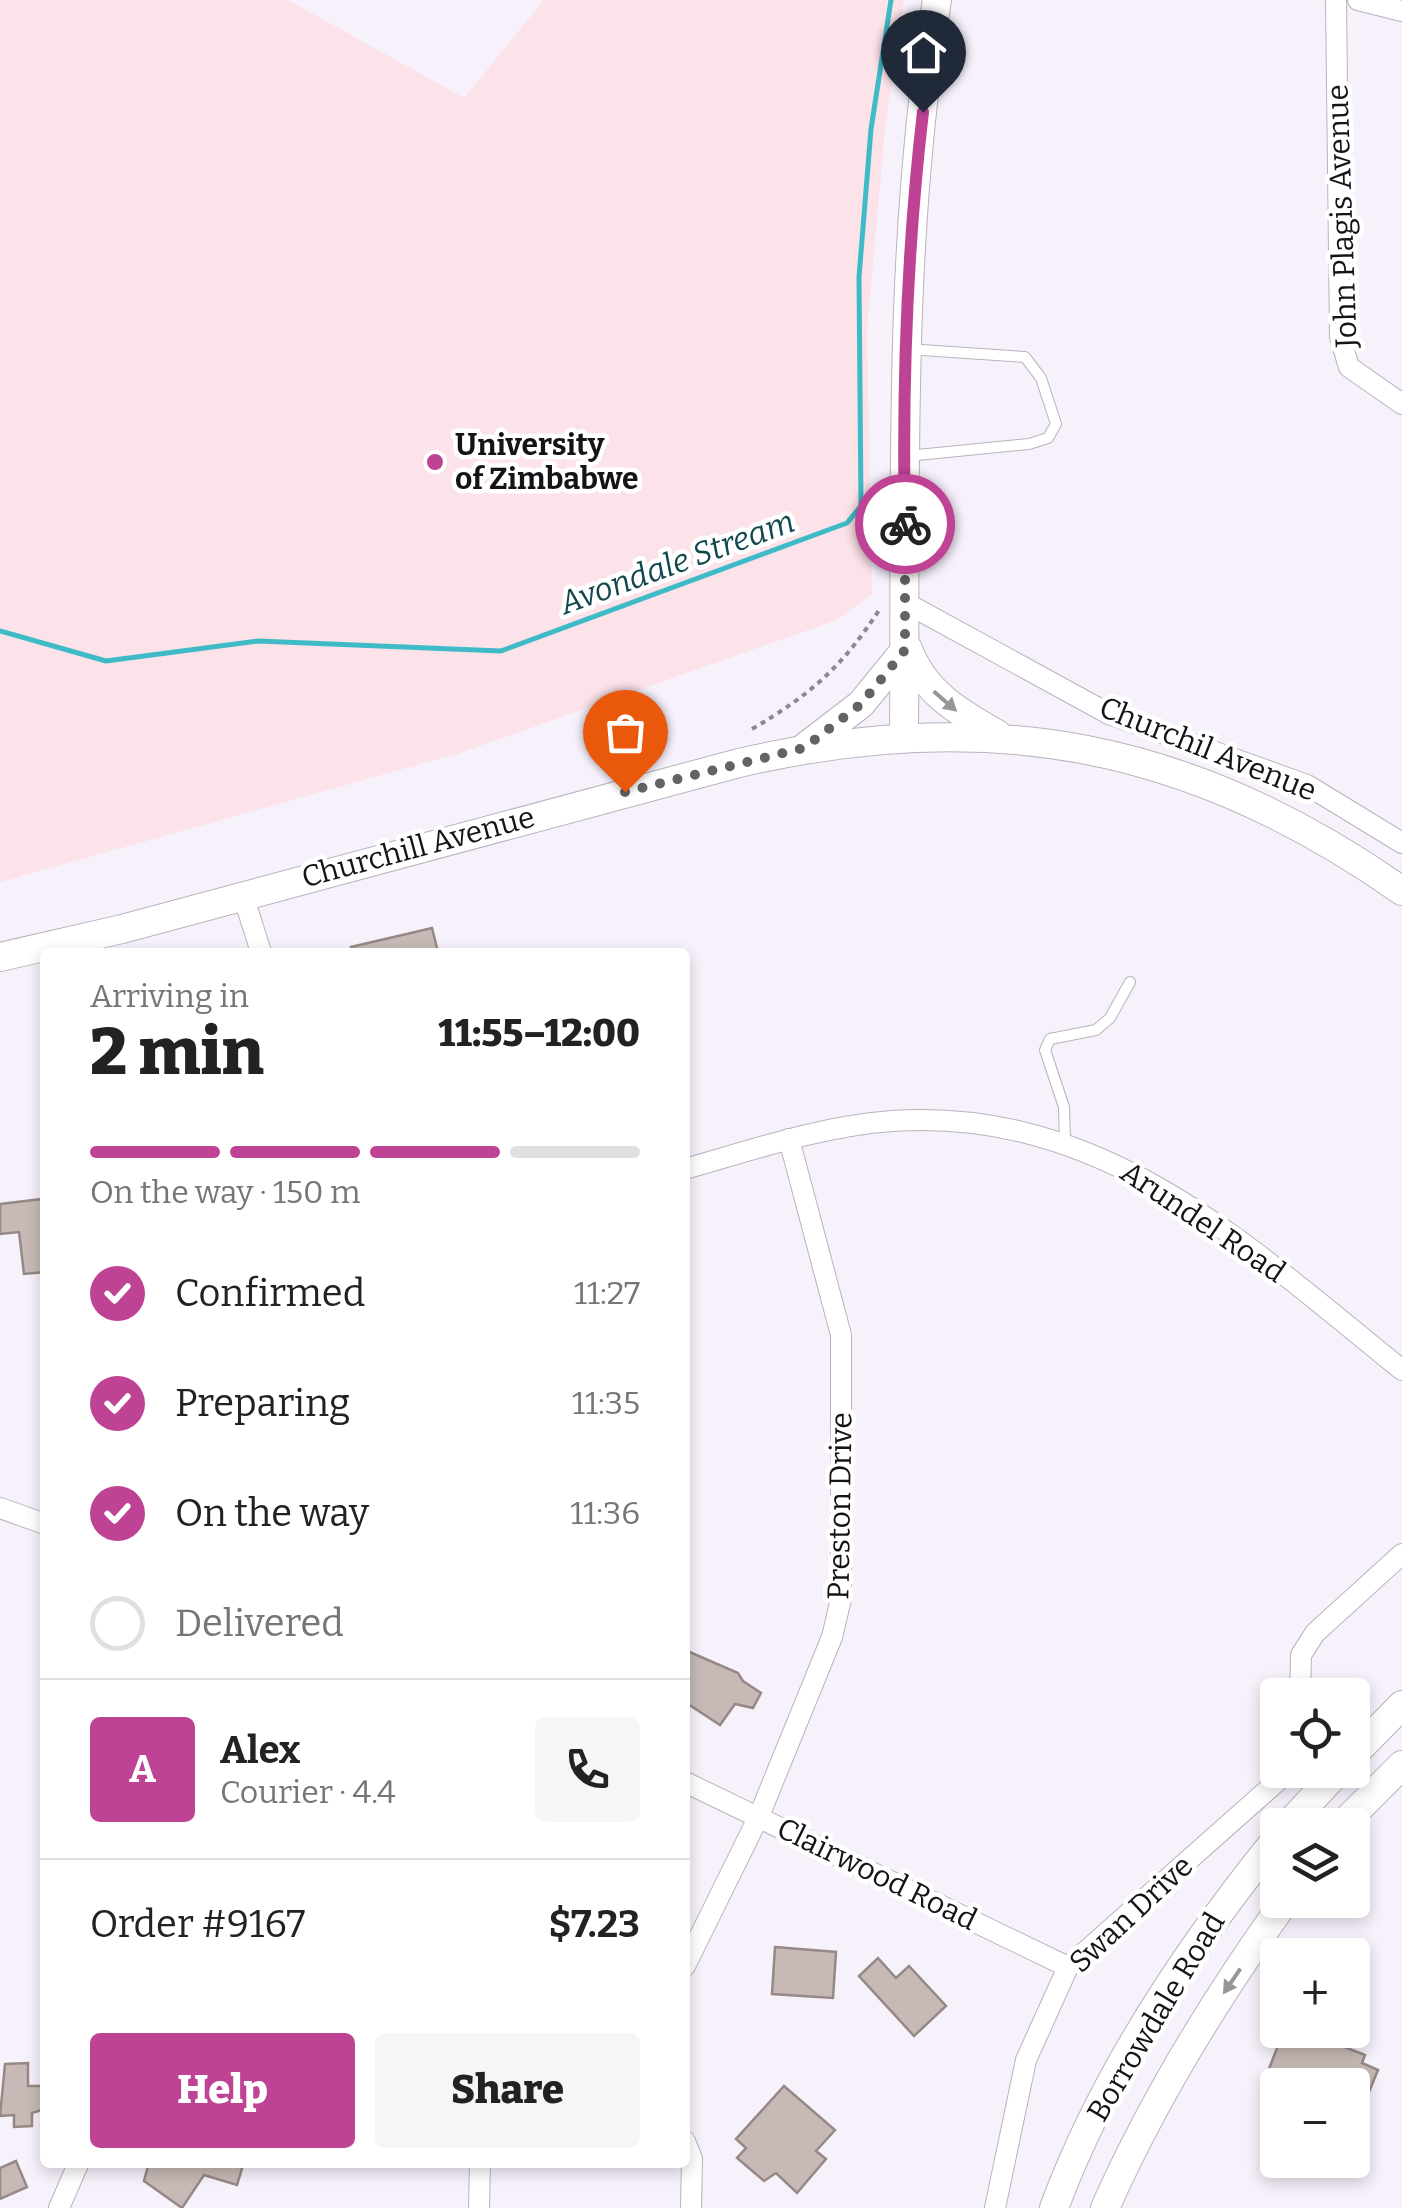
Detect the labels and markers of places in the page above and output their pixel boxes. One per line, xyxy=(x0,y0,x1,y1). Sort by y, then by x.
pin xyxy=(881,10,966,113)
place label: University of Zimbabwe xyxy=(455,427,638,497)
marker: University of Zimbabwe xyxy=(424,451,446,473)
pin xyxy=(583,690,668,793)

